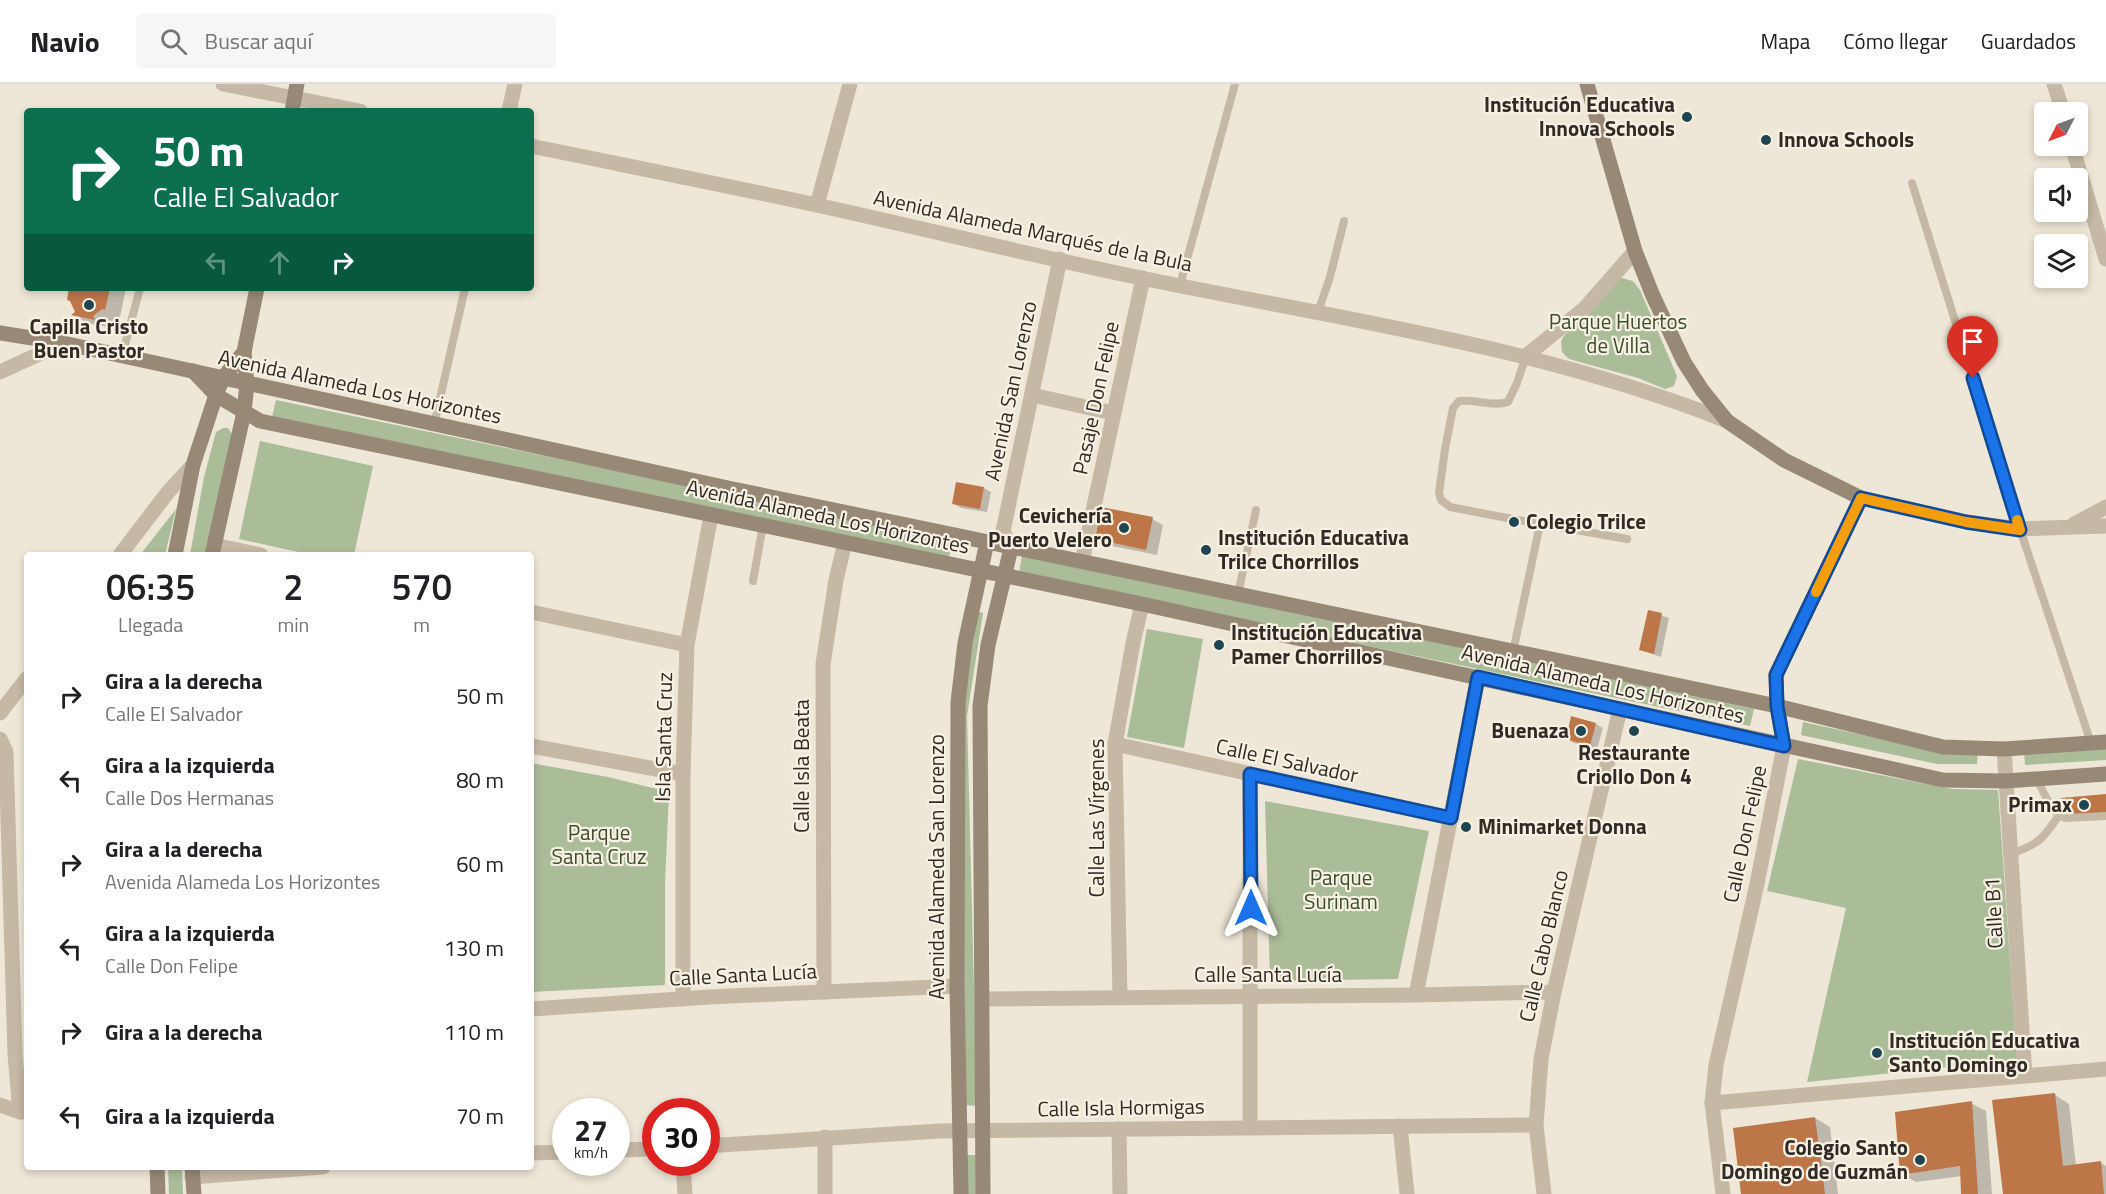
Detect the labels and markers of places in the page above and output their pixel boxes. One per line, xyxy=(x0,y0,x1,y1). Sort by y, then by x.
place label: Institución Educativa Innova Schools xyxy=(1484,88,1675,144)
marker: Institución Educativa Innova Schools xyxy=(1680,110,1694,124)
place label: Innova Schools xyxy=(1778,123,1914,155)
marker: Innova Schools xyxy=(1759,133,1773,147)
marker: Capilla Cristo Buen Pastor xyxy=(82,298,96,312)
place label: Capilla Cristo Buen Pastor xyxy=(29,310,149,366)
pin xyxy=(1947,316,1998,378)
place label: Cevichería Puerto Velero xyxy=(988,499,1112,555)
place label: Colegio Trilce xyxy=(1526,505,1646,537)
marker: Colegio Trilce xyxy=(1507,515,1521,529)
marker: Cevichería Puerto Velero xyxy=(1117,521,1131,535)
place label: Institución Educativa Trilce Chorrillos xyxy=(1218,521,1409,577)
marker: Institución Educativa Trilce Chorrillos xyxy=(1199,543,1213,557)
place label: Institución Educativa Pamer Chorrillos xyxy=(1231,616,1422,672)
marker: Institución Educativa Pamer Chorrillos xyxy=(1212,638,1226,652)
place label: Buenaza xyxy=(1491,714,1569,746)
marker: Buenaza xyxy=(1574,724,1588,738)
marker: Restaurante Criollo Don 4 xyxy=(1627,724,1641,738)
place label: Restaurante Criollo Don 4 xyxy=(1576,736,1692,792)
place label: Primax xyxy=(2008,788,2072,820)
marker: Primax xyxy=(2077,798,2091,812)
place label: Minimarket Donna xyxy=(1478,810,1647,842)
marker: Minimarket Donna xyxy=(1459,820,1473,834)
place label: Institución Educativa Santo Domingo xyxy=(1889,1024,2080,1080)
marker: Institución Educativa Santo Domingo xyxy=(1870,1046,1884,1060)
place label: Colegio Santo Domingo de Guzmán xyxy=(1721,1131,1908,1187)
marker: Colegio Santo Domingo de Guzmán xyxy=(1913,1153,1927,1167)

